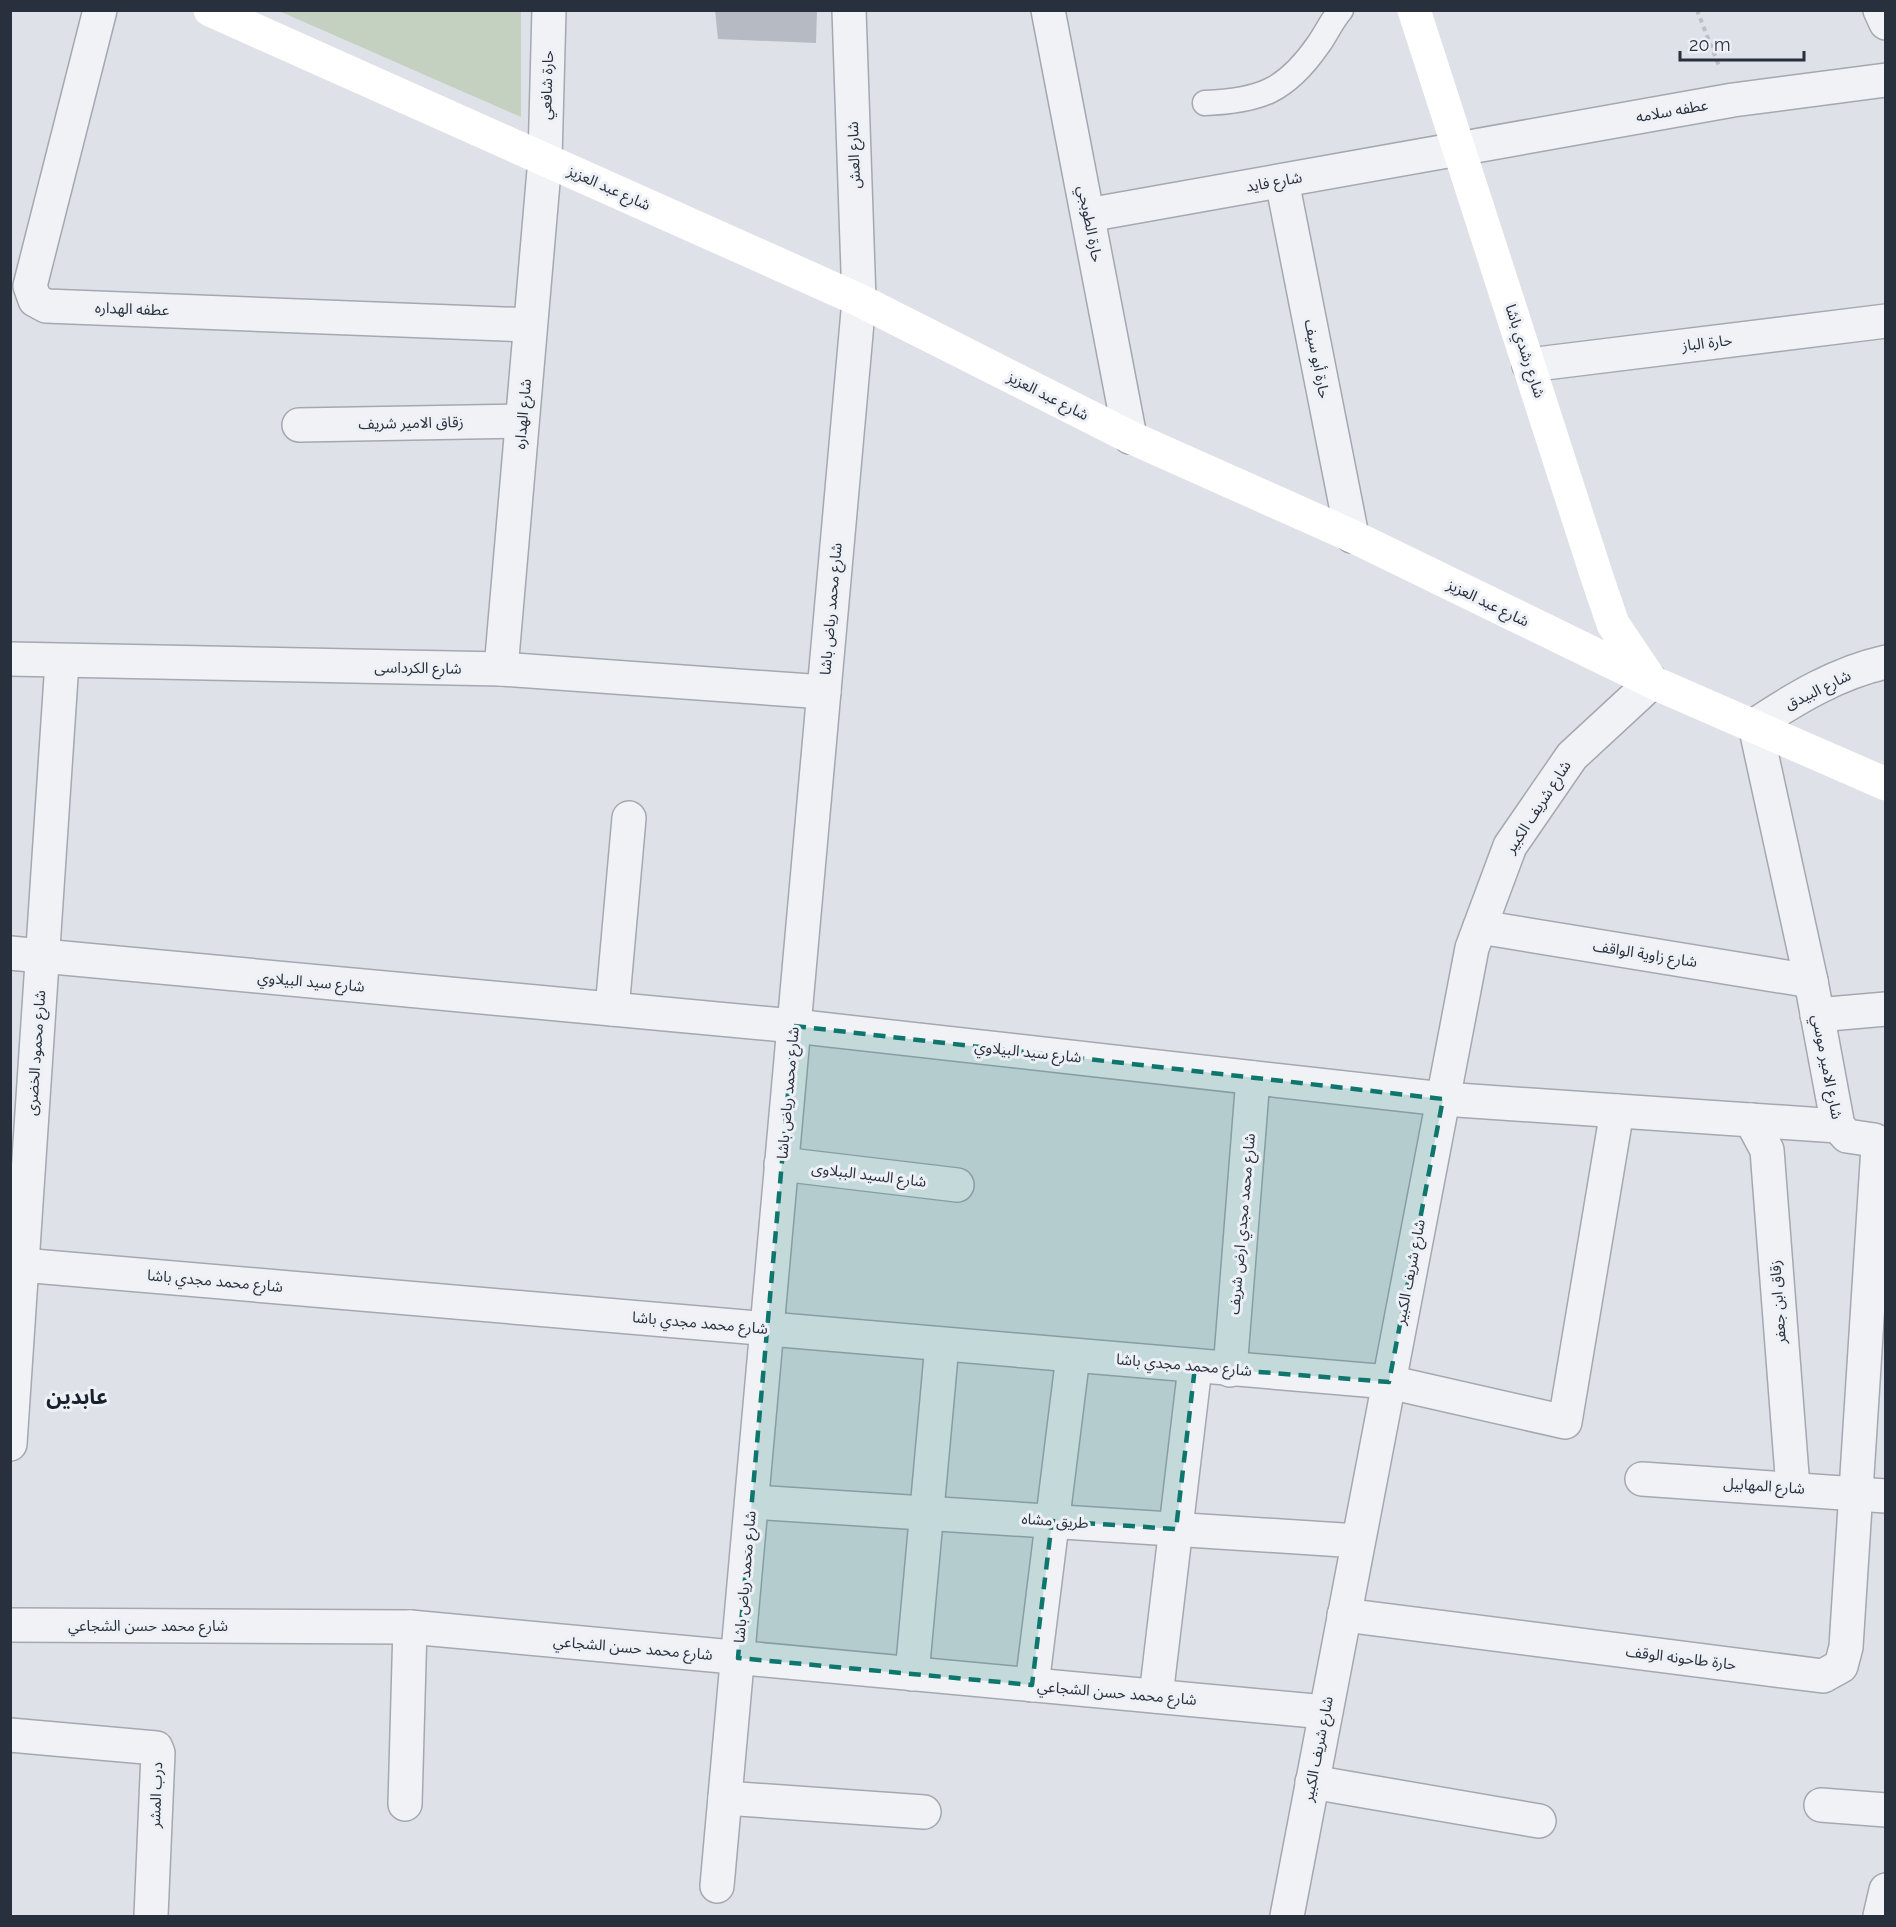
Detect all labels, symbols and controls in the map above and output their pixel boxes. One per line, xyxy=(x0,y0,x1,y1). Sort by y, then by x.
scale bar xyxy=(1680,24,1804,62)
text: 20 m xyxy=(1689,34,1731,55)
street label: حارة شافعي xyxy=(537,50,560,120)
street label: عطفه سلامه xyxy=(1635,96,1710,126)
street label: شارع العش xyxy=(844,121,867,189)
street label: شارع عبد العزيز xyxy=(563,161,653,217)
street label: شارع فايد xyxy=(1245,168,1304,199)
street label: حارة الطوبجي xyxy=(1071,184,1106,265)
street label: عطفه الهداره xyxy=(95,299,170,319)
street label: شارع رشدي باشا xyxy=(1499,302,1549,401)
street label: حارة أبو سيف xyxy=(1301,318,1334,400)
street label: حارة الباز xyxy=(1680,331,1733,355)
street label: شارع عبد العزيز xyxy=(1002,367,1092,427)
street label: شارع الهداره xyxy=(511,378,538,450)
street label: زقاق الامير شريف xyxy=(358,413,464,433)
street label: شارع محمد رياض باشا xyxy=(816,542,849,676)
street label: شارع عبد العزيز xyxy=(1442,575,1532,633)
street label: شارع الكرداسى xyxy=(374,658,462,681)
street label: شارع البيدق xyxy=(1782,666,1855,716)
street label: شارع شريف الكبير xyxy=(1501,757,1577,859)
street label: شارع زاوية الواقف xyxy=(1591,937,1699,974)
street label: شارع سيد البيلاوي xyxy=(256,968,366,999)
street label: شارع محمود الخضرى xyxy=(23,989,52,1117)
street label: شارع الامير موسي xyxy=(1805,1013,1846,1122)
street label: شارع محمد رياض باشا xyxy=(773,1026,806,1160)
street label: شارع سيد البيلاوي xyxy=(973,1037,1083,1070)
street label: شارع محمد مجدي ارض شريف xyxy=(1225,1132,1262,1316)
street label: شارع السيد الببلاوى xyxy=(810,1159,928,1194)
street label: شارع شريف الكبير xyxy=(1391,1218,1432,1328)
street label: زقاق ابن جعفر xyxy=(1766,1259,1790,1346)
street label: شارع محمد مجدي باشا xyxy=(146,1266,284,1299)
street label: شارع محمد مجدي باشا xyxy=(631,1308,769,1341)
street label: شارع محمد مجدي باشا xyxy=(1115,1350,1253,1383)
district label: عابدين xyxy=(46,1384,108,1409)
street label: شارع المهابيل xyxy=(1722,1474,1806,1501)
street label: شارع محمد رياض باشا xyxy=(730,1510,763,1644)
street label: طريق مشاه xyxy=(1021,1510,1089,1533)
street label: شارع محمد حسن الشجاعي xyxy=(68,1617,228,1638)
street label: شارع محمد حسن الشجاعي xyxy=(552,1632,714,1667)
street label: حارة طاحونه الوقف xyxy=(1625,1642,1737,1674)
street label: شارع محمد حسن الشجاعي xyxy=(1036,1677,1198,1712)
street label: شارع شريف الكبير xyxy=(1299,1695,1340,1805)
street label: درب المشر xyxy=(146,1762,166,1829)

